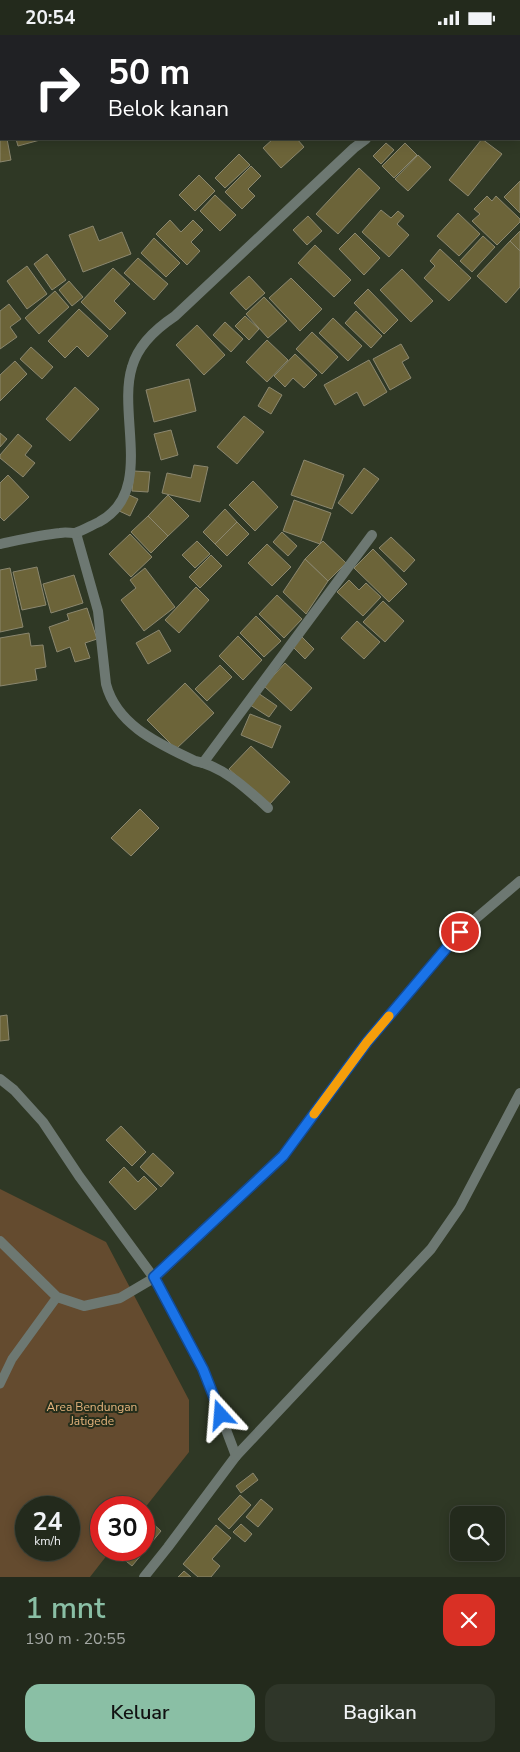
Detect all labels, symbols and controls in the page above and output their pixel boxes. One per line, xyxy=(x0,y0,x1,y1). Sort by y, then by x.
text: 20:54 xyxy=(25,5,75,31)
text: 50 m xyxy=(108,49,190,96)
icon: right xyxy=(25,55,90,120)
text: Belok kanan xyxy=(108,94,229,124)
pin xyxy=(439,911,481,953)
icon: arrive xyxy=(446,918,474,946)
position arrow xyxy=(194,1388,246,1440)
park label: Area Bendungan Jatigede xyxy=(47,1399,137,1429)
speed limit sign: 30 xyxy=(90,1496,155,1561)
text: 24 xyxy=(32,1505,63,1539)
map controls xyxy=(450,1506,505,1561)
button: search xyxy=(450,1506,505,1561)
text: km/h xyxy=(34,1533,61,1549)
text: 1 mnt xyxy=(25,1588,105,1629)
button: close xyxy=(443,1594,495,1646)
text: 190 m · 20:55 xyxy=(25,1628,126,1650)
button: Keluar xyxy=(25,1684,255,1742)
button: Bagikan xyxy=(265,1684,495,1742)

